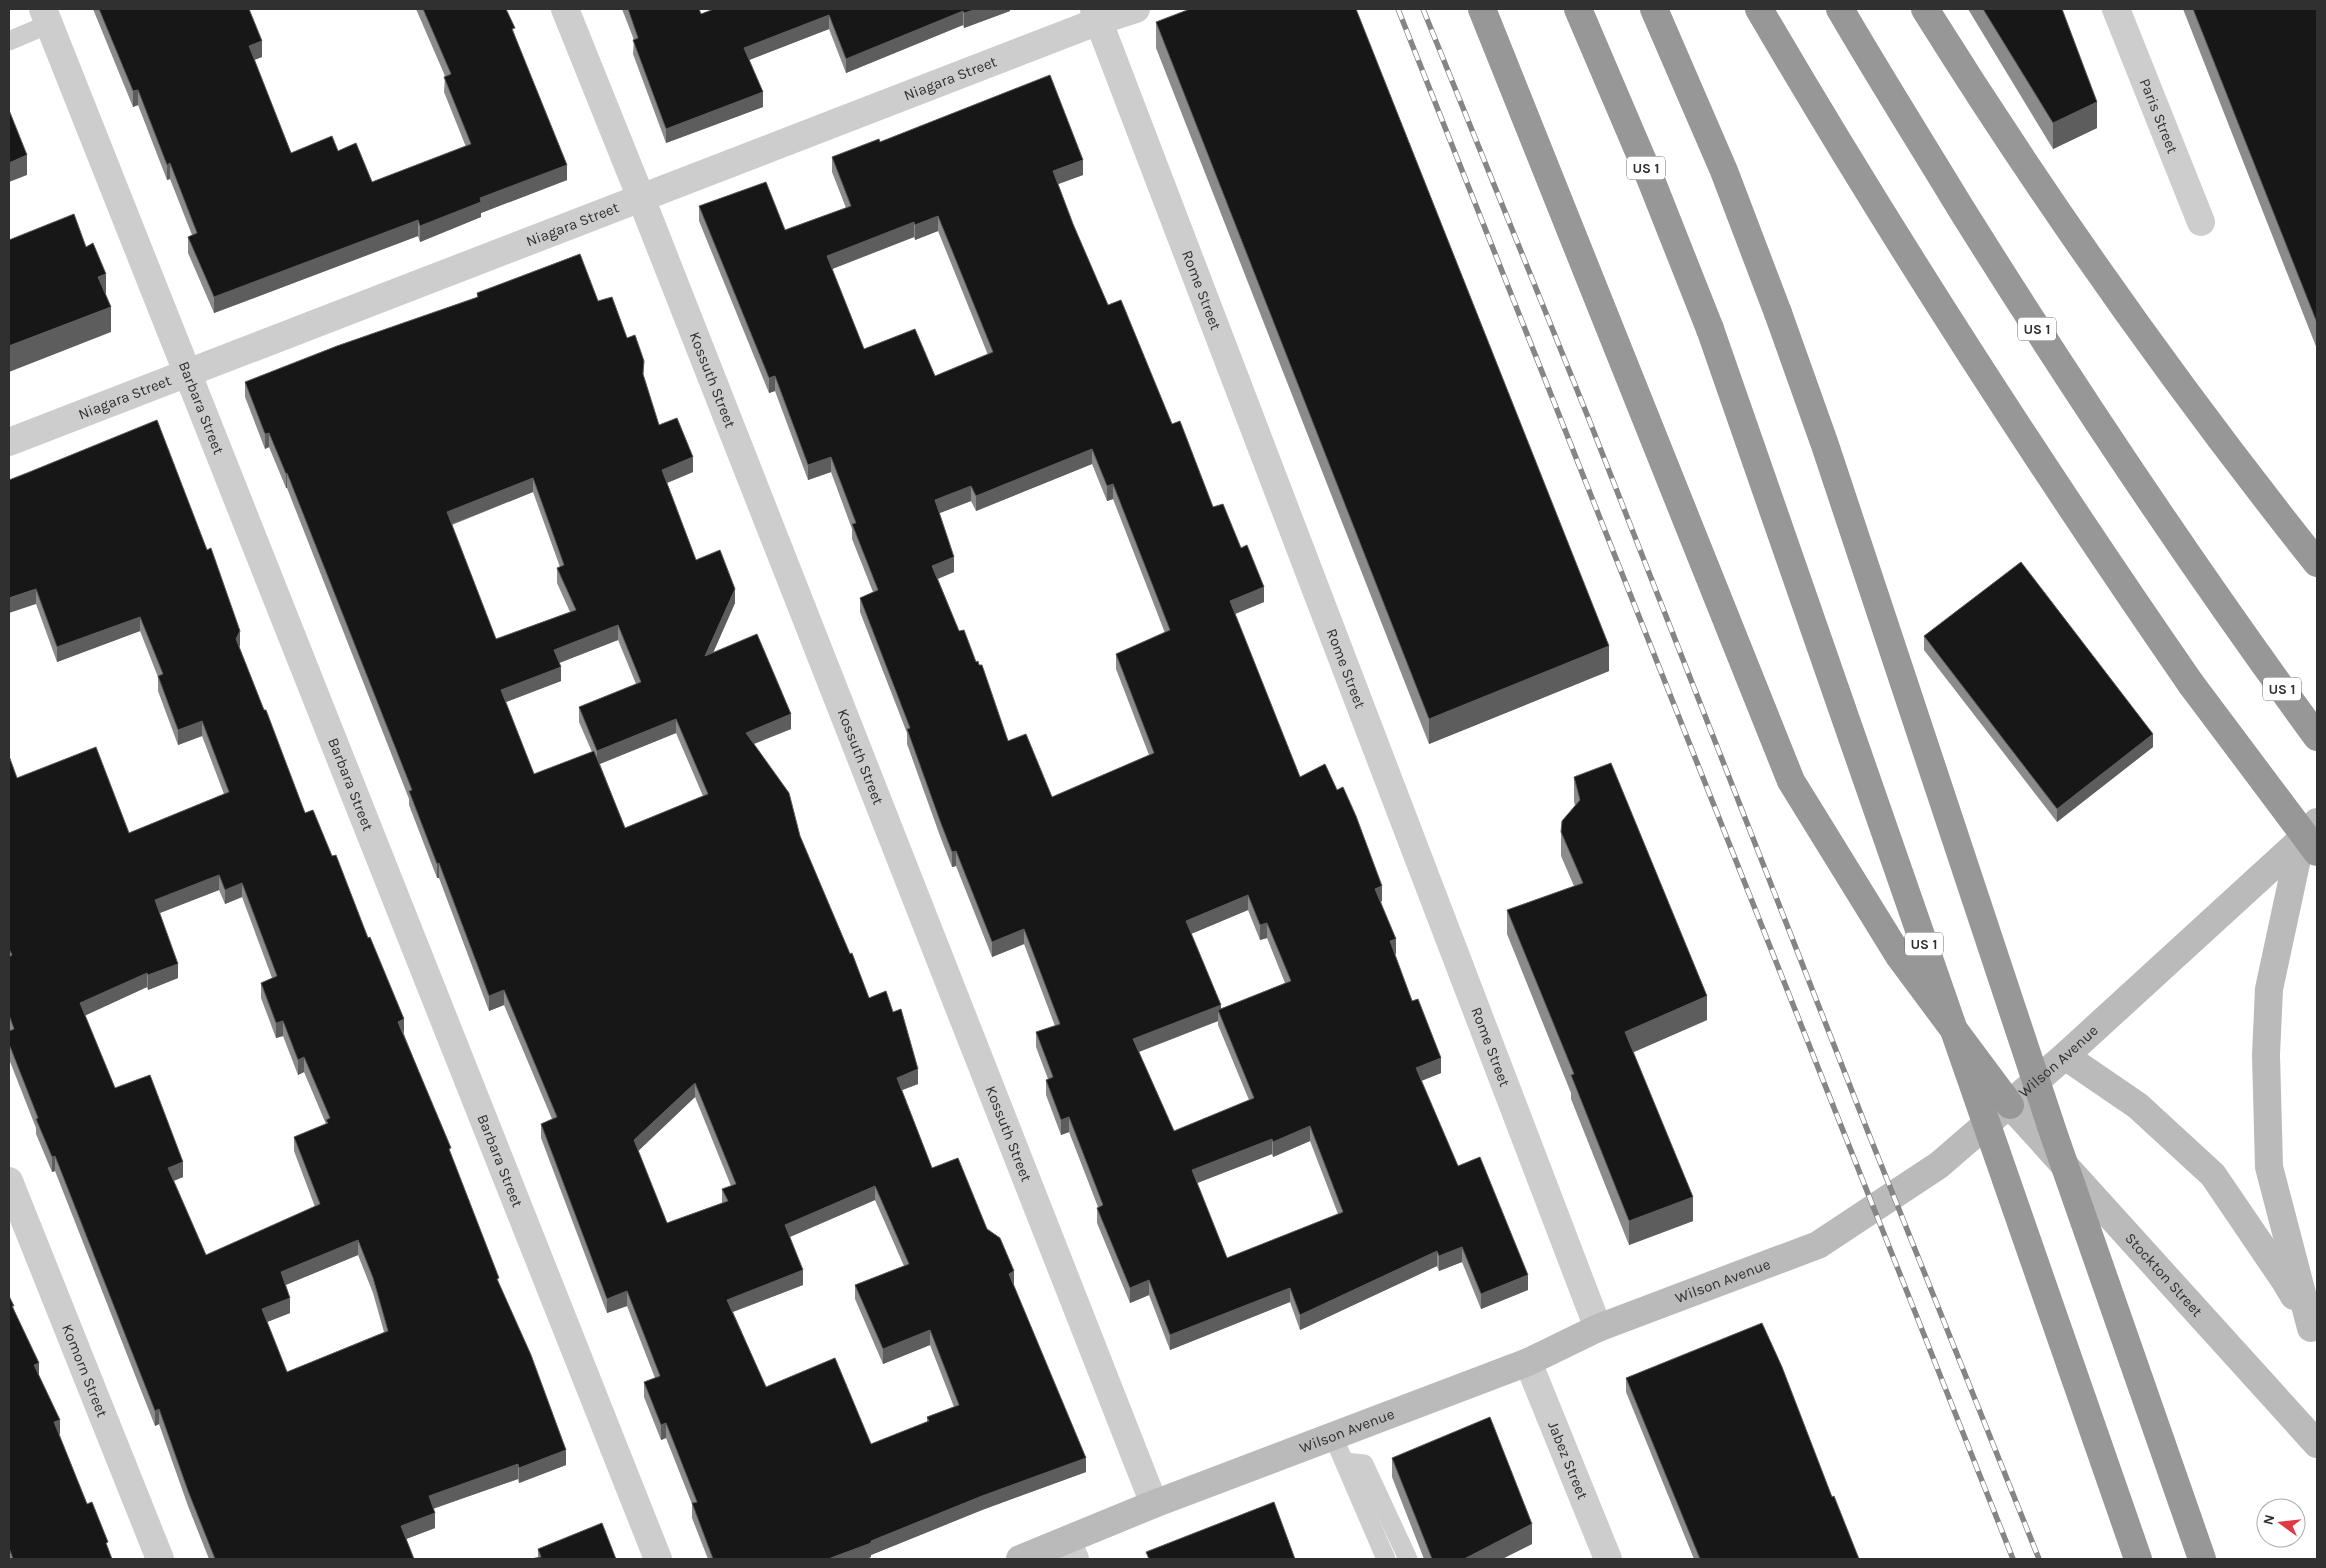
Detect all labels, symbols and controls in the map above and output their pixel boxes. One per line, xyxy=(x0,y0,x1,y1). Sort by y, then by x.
street label: Niagara Street xyxy=(901,52,1000,105)
street label: Paris Street xyxy=(2136,76,2182,156)
road number: US 1 xyxy=(1627,156,1665,180)
street label: Niagara Street xyxy=(523,198,622,250)
street label: Rome Street xyxy=(1178,248,1225,333)
road number: US 1 xyxy=(2018,318,2056,340)
street label: Kossuth Street xyxy=(685,329,739,431)
street label: Barbara Street xyxy=(175,359,228,457)
street label: Niagara Street xyxy=(76,371,174,423)
street label: Rome Street xyxy=(1323,626,1370,711)
road number: US 1 xyxy=(2263,678,2301,701)
street label: Kossuth Street xyxy=(834,706,888,808)
street label: Barbara Street xyxy=(324,735,377,834)
road number: US 1 xyxy=(1905,932,1943,956)
street label: Rome Street xyxy=(1467,1004,1514,1090)
street label: Wilson Avenue xyxy=(2015,1021,2102,1101)
street label: Kossuth Street xyxy=(982,1083,1036,1185)
street label: Barbara Street xyxy=(473,1111,527,1210)
street label: Stockton Street xyxy=(2121,1229,2206,1321)
street label: Wilson Avenue xyxy=(1673,1255,1773,1307)
street label: Komorn Street xyxy=(58,1321,112,1420)
street label: Wilson Avenue xyxy=(1297,1405,1397,1457)
street label: Jabez Street xyxy=(1544,1418,1592,1502)
north arrow xyxy=(2256,1498,2306,1548)
text: N xyxy=(2259,1513,2278,1527)

